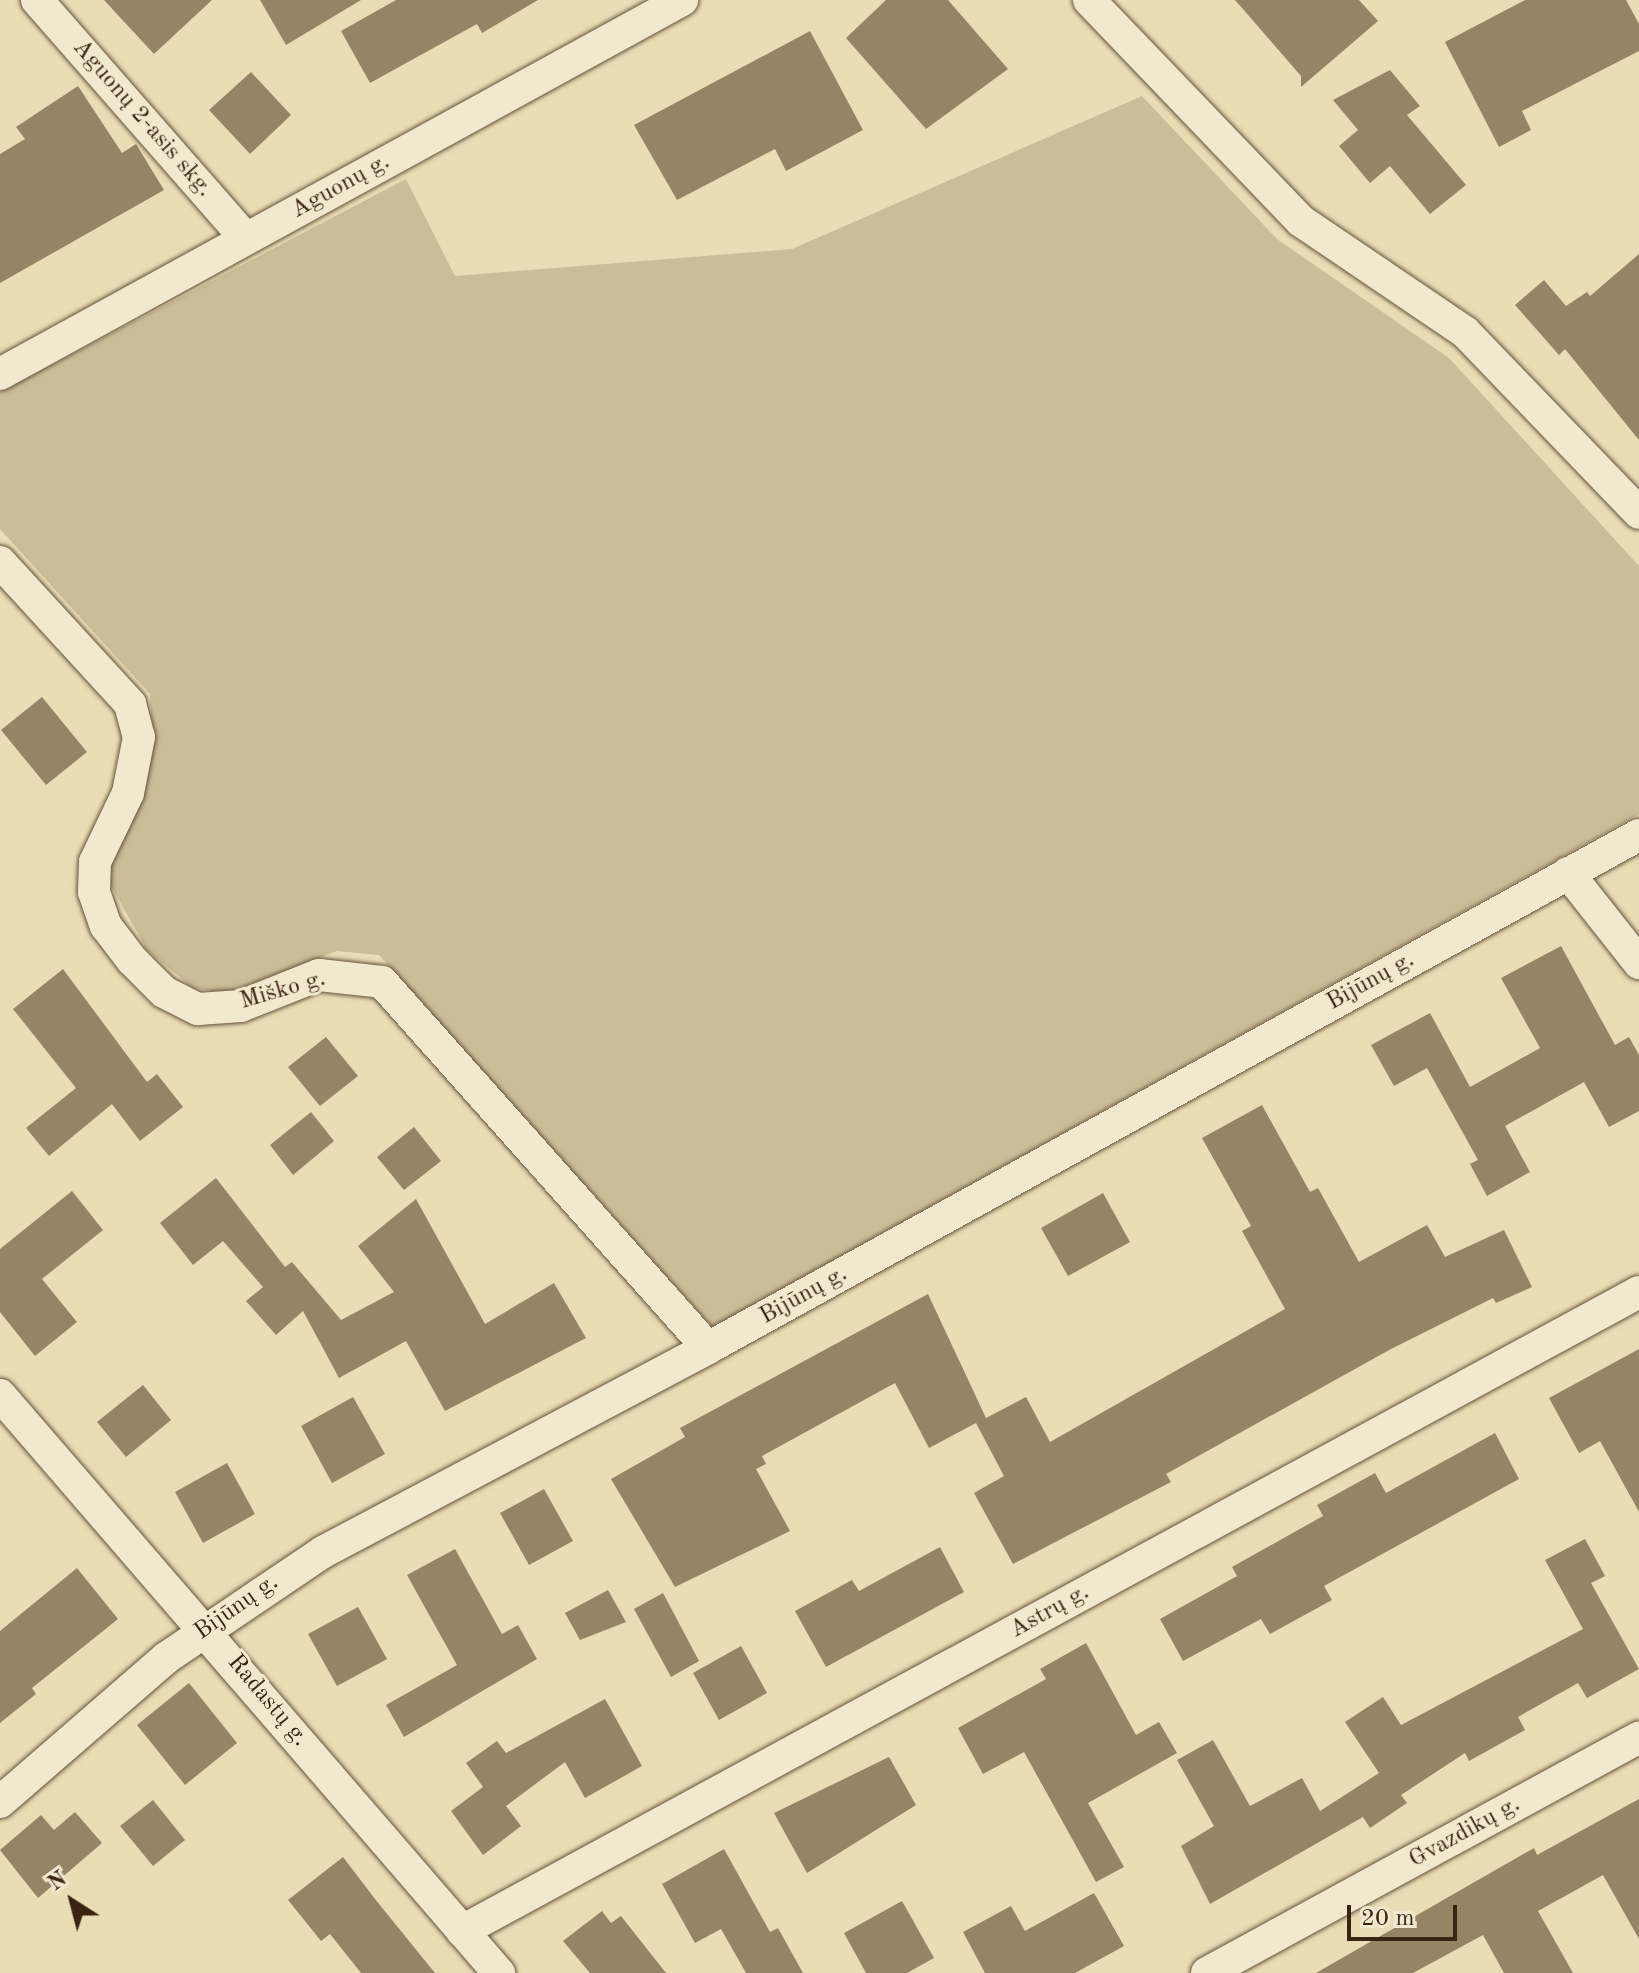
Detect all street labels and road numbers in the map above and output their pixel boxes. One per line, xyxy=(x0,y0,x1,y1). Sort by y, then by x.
street label: Aguonų 2-asis skg. xyxy=(66,34,218,204)
street label: Aguonų g. xyxy=(287,148,395,226)
street label: Bijūnų g. xyxy=(1322,946,1420,1018)
street label: Miško g. xyxy=(237,965,329,1017)
street label: Bijūnų g. xyxy=(755,1260,853,1332)
street label: Bijūnų g. xyxy=(190,1569,284,1647)
street label: Astrų g. xyxy=(1005,1579,1095,1645)
street label: Radastų g. xyxy=(220,1649,314,1753)
street label: Gvazdikų g. xyxy=(1405,1791,1525,1875)

